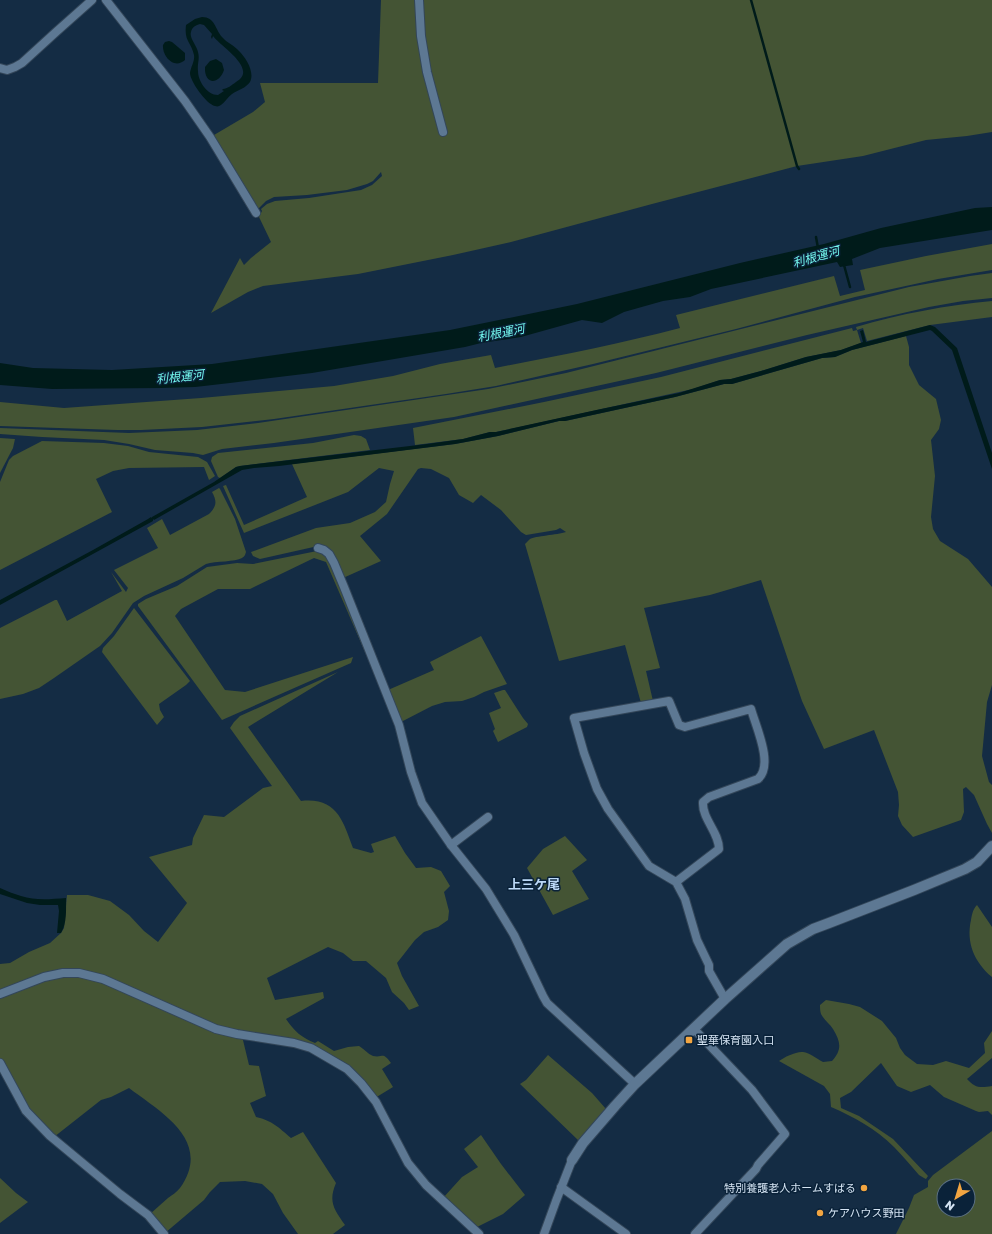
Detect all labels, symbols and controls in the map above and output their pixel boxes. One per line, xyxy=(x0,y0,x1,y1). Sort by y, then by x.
water label: 利根運河 xyxy=(791,242,843,270)
water label: 利根運河 xyxy=(476,320,528,344)
water label: 利根運河 xyxy=(155,366,207,386)
district label: 上三ケ尾 xyxy=(508,876,560,892)
place label: 聖華保育園入口 xyxy=(697,1033,774,1046)
marker: 聖華保育園入口 xyxy=(684,1035,694,1045)
north arrow xyxy=(936,1178,976,1218)
place label: 特別養護老人ホームすばる xyxy=(724,1181,856,1194)
marker: 特別養護老人ホームすばる xyxy=(859,1183,869,1193)
text: N xyxy=(942,1199,957,1214)
place label: ケアハウス野田 xyxy=(828,1206,905,1219)
marker: ケアハウス野田 xyxy=(815,1208,825,1218)

